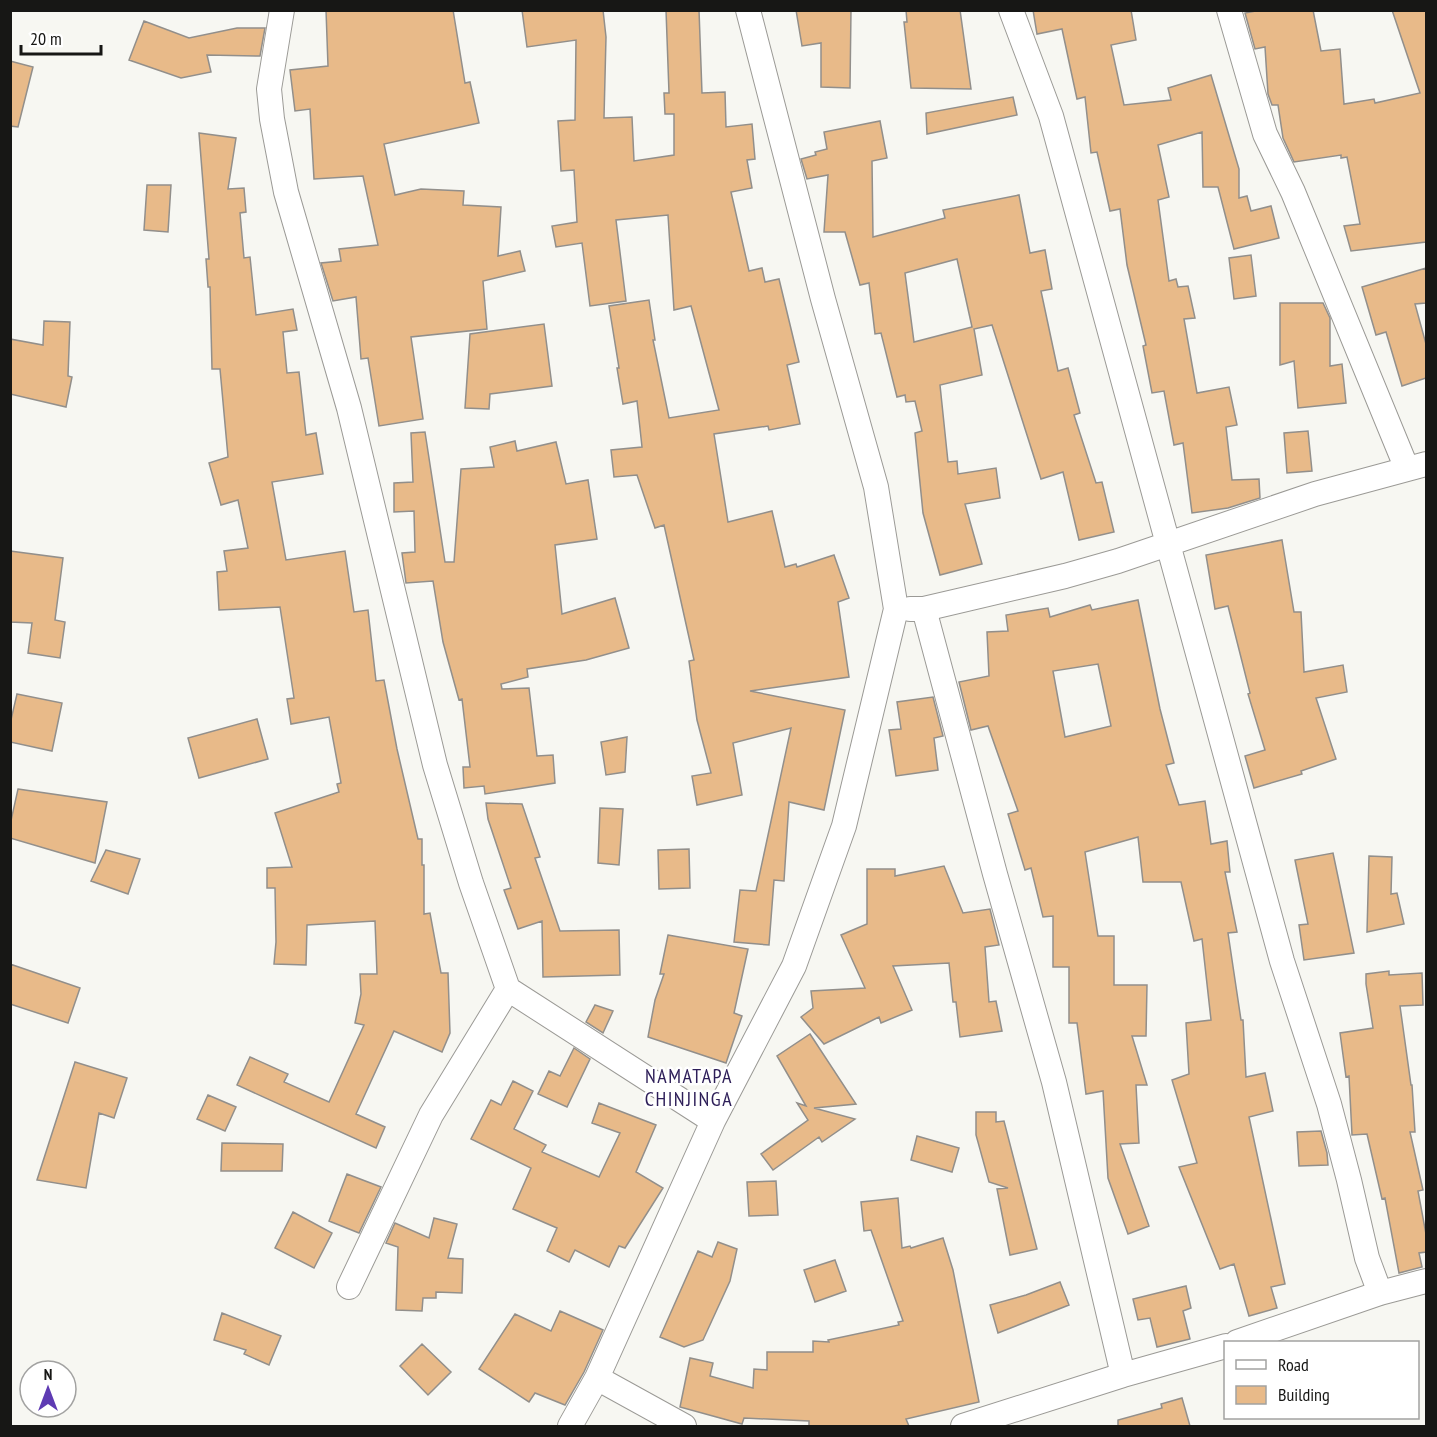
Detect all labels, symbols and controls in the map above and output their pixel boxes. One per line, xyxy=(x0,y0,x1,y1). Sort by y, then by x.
scale bar xyxy=(21,18,100,56)
text: 20 m xyxy=(30,27,62,50)
district label: NAMATAPA CHINJINGA xyxy=(645,1063,733,1112)
legend xyxy=(1224,1341,1419,1419)
text: Road xyxy=(1278,1353,1309,1376)
north arrow xyxy=(18,1359,78,1419)
text: N xyxy=(44,1364,52,1384)
text: Building xyxy=(1278,1383,1330,1406)

